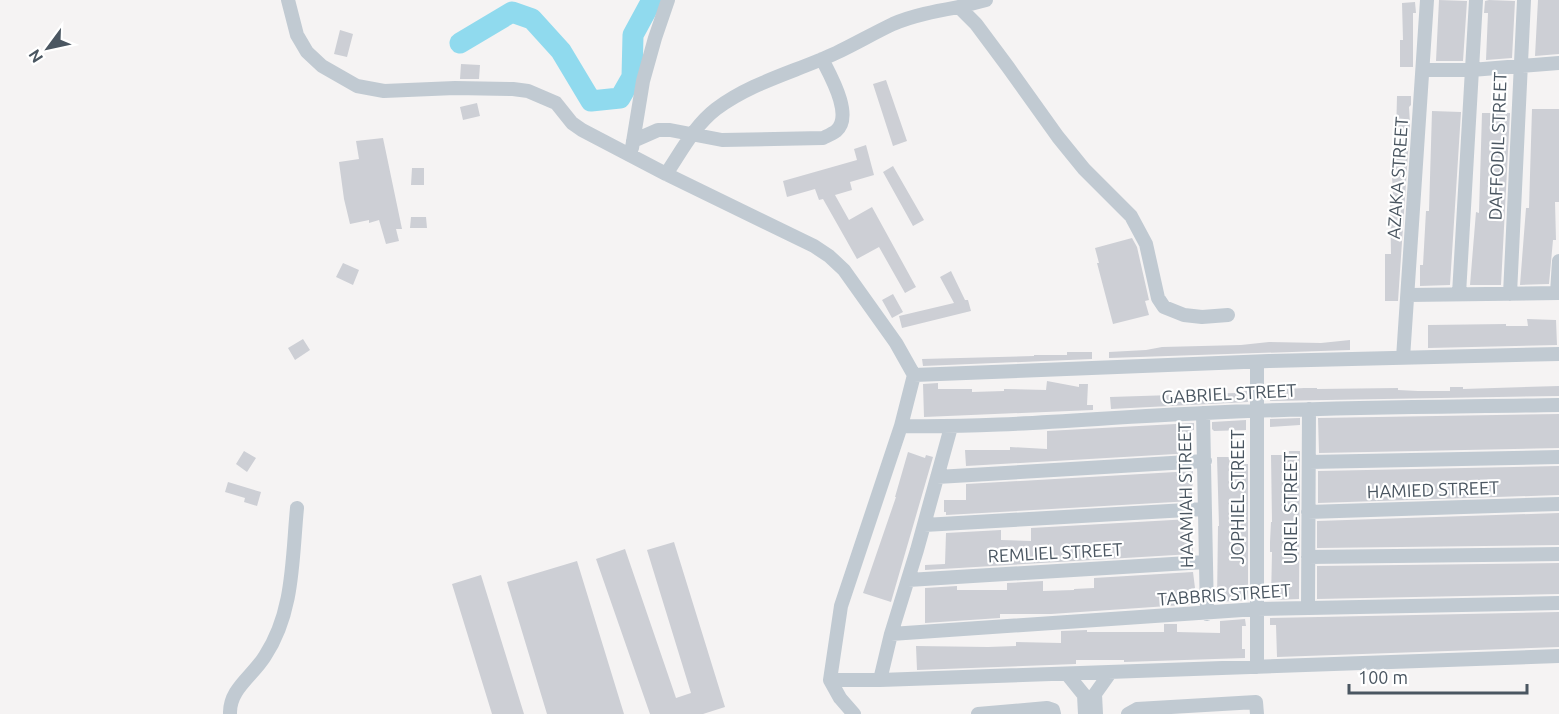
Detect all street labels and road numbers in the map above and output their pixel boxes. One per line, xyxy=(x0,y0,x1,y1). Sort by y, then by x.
street label: DAFFODIL STREET xyxy=(1484,71,1510,221)
street label: AZAKA STREET xyxy=(1383,116,1411,240)
street label: GABRIEL STREET xyxy=(1161,379,1297,407)
street label: HAAMIAH STREET xyxy=(1174,422,1196,568)
street label: JOPHIEL STREET xyxy=(1227,430,1247,564)
street label: URIEL STREET xyxy=(1280,452,1300,564)
street label: HAMIED STREET xyxy=(1367,477,1499,501)
street label: REMLIEL STREET xyxy=(987,538,1123,566)
street label: TABBRIS STREET xyxy=(1156,579,1291,609)

